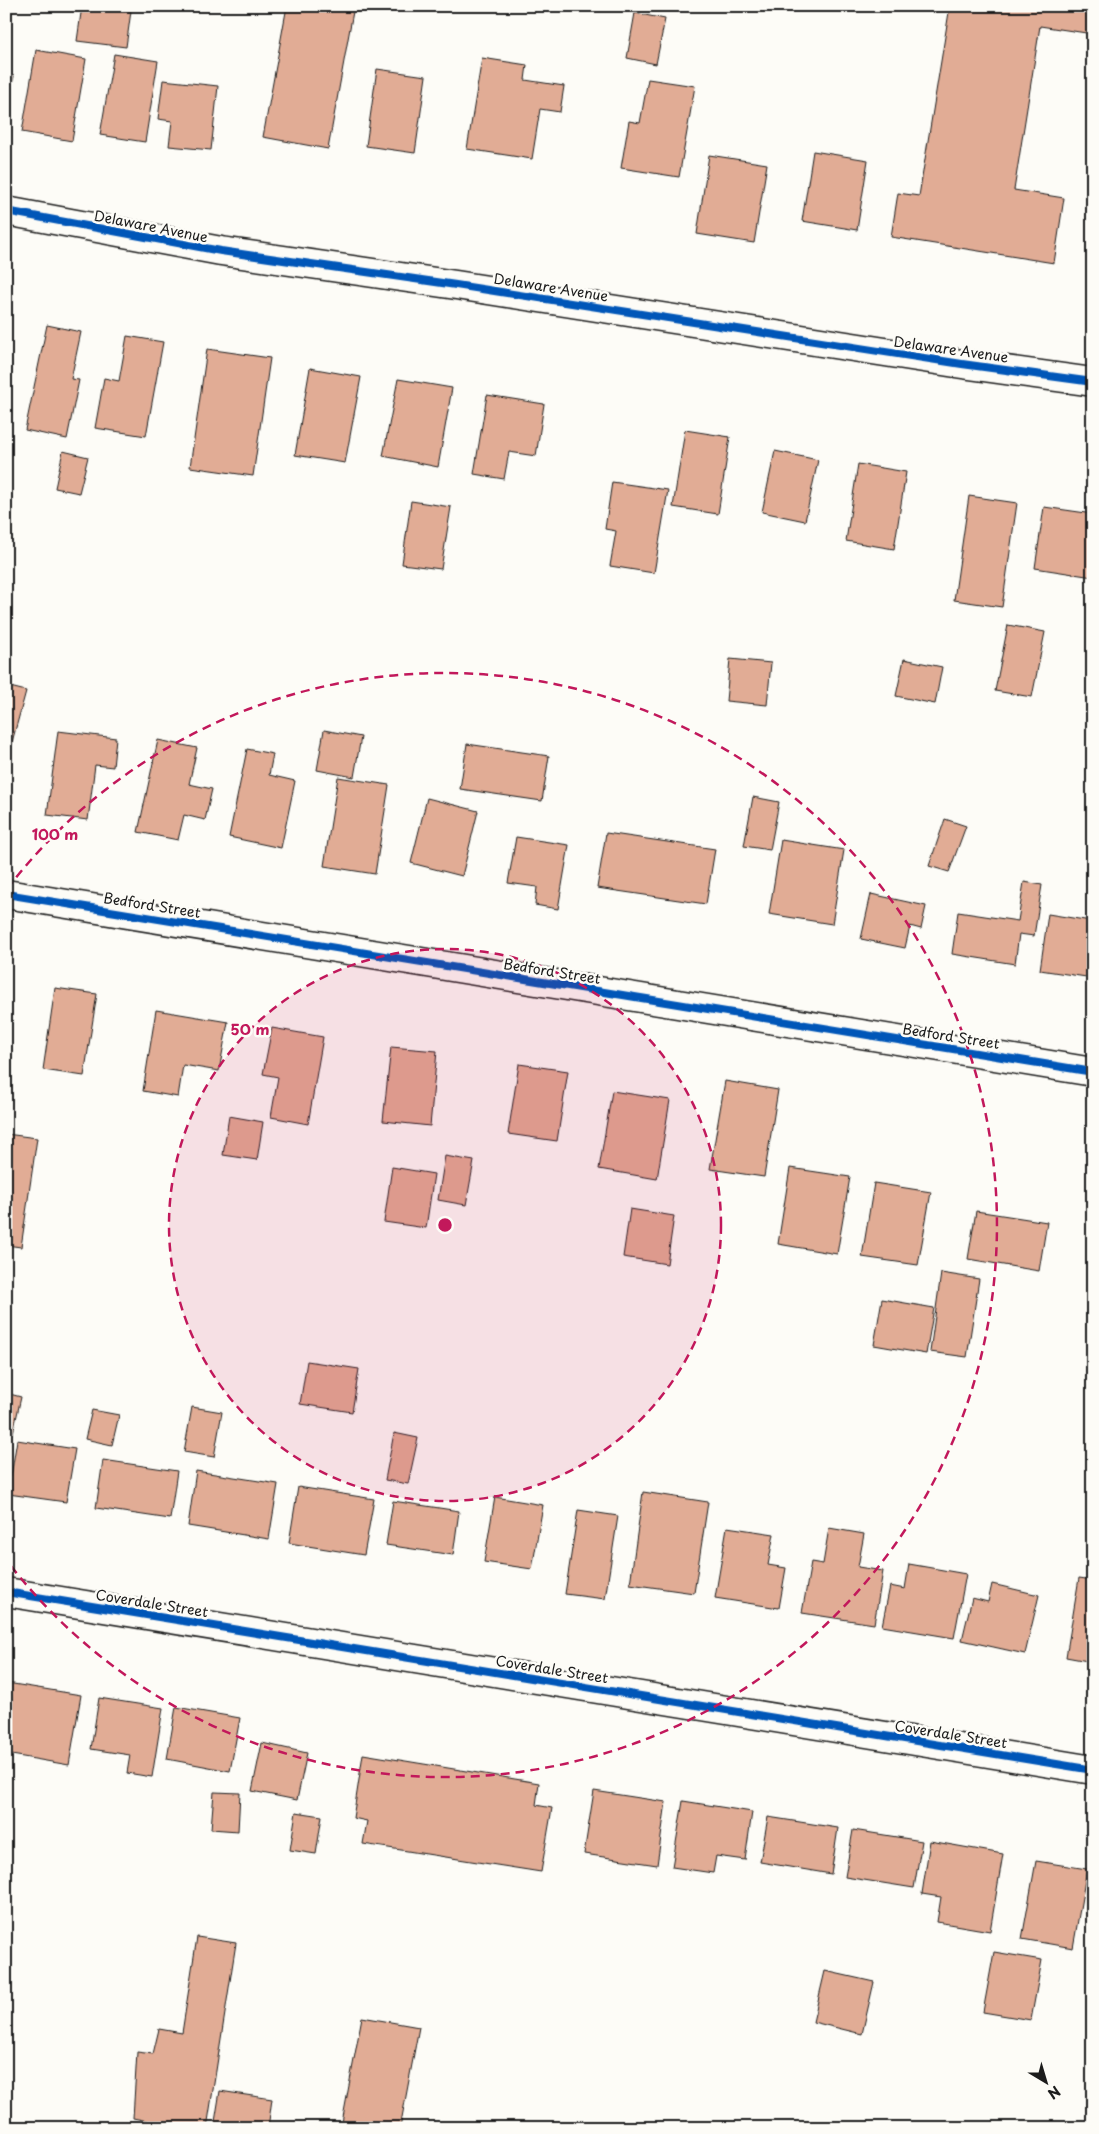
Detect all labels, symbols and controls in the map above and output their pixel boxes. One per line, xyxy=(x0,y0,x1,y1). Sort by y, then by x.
street label: Delaware Avenue xyxy=(92,205,210,247)
street label: Delaware Avenue xyxy=(492,268,610,306)
street label: Delaware Avenue xyxy=(892,331,1010,367)
text: 100 m xyxy=(32,822,78,845)
street label: Bedford Street xyxy=(102,887,202,923)
street label: Bedford Street xyxy=(502,953,602,989)
text: 50 m xyxy=(231,1017,269,1040)
street label: Bedford Street xyxy=(901,1018,1001,1054)
centre of rings xyxy=(436,1216,454,1234)
street label: Coverdale Street xyxy=(94,1584,210,1622)
street label: Coverdale Street xyxy=(494,1650,610,1688)
street label: Coverdale Street xyxy=(893,1715,1009,1753)
north arrow xyxy=(1022,2056,1072,2106)
text: N xyxy=(1043,2081,1065,2104)

